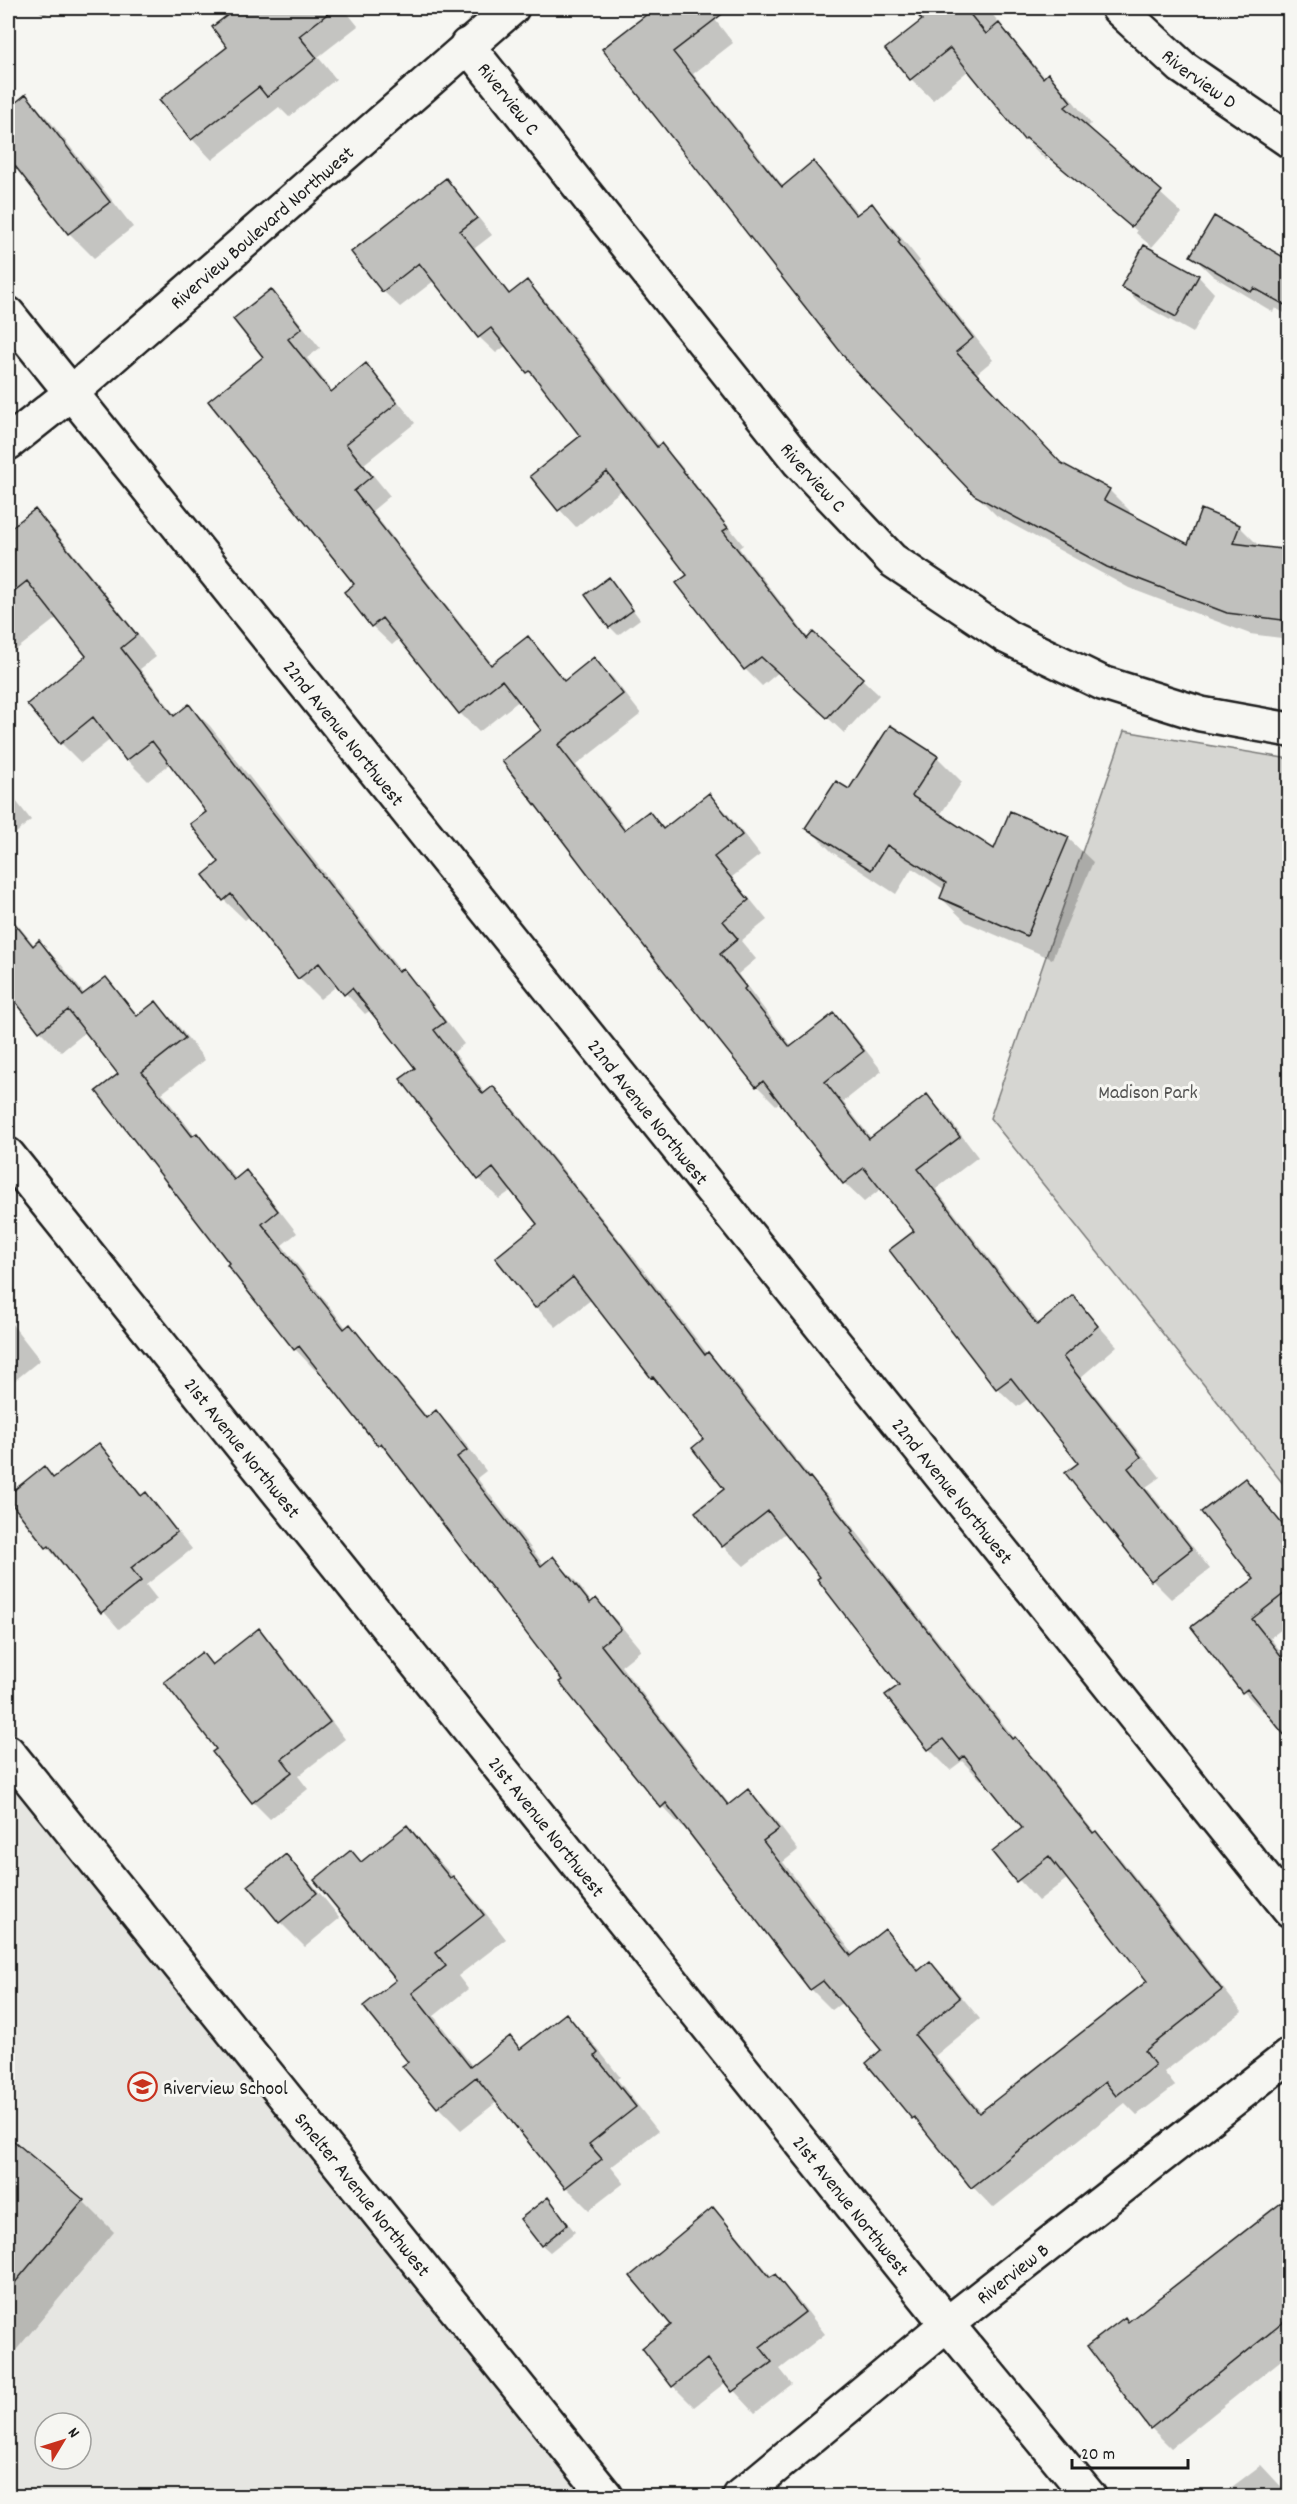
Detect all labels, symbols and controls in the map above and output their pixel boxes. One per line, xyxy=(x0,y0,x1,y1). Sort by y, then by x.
street label: Riverview D xyxy=(1154,44,1241,117)
street label: Riverview C xyxy=(469,58,545,143)
street label: Riverview Boulevard Northwest xyxy=(165,141,361,317)
street label: Riverview C xyxy=(772,438,851,520)
street label: 22nd Avenue Northwest xyxy=(275,655,409,814)
street label: 22nd Avenue Northwest xyxy=(579,1034,714,1193)
park label: Madison Park xyxy=(1098,1080,1198,1108)
street label: 21st Avenue Northwest xyxy=(175,1373,306,1526)
street label: 22nd Avenue Northwest xyxy=(883,1413,1018,1571)
street label: 21st Avenue Northwest xyxy=(480,1752,610,1904)
school or university icon: Riverview School xyxy=(126,2071,158,2103)
place label: Riverview School xyxy=(163,2076,288,2104)
street label: Smelter Avenue Northwest xyxy=(286,2108,436,2284)
street label: 21st Avenue Northwest xyxy=(784,2131,914,2283)
street label: Riverview B xyxy=(972,2238,1056,2313)
north arrow xyxy=(33,2411,93,2471)
text: N xyxy=(61,2423,84,2444)
scale bar xyxy=(1072,2432,1188,2470)
text: 20 m xyxy=(1081,2443,1115,2468)

